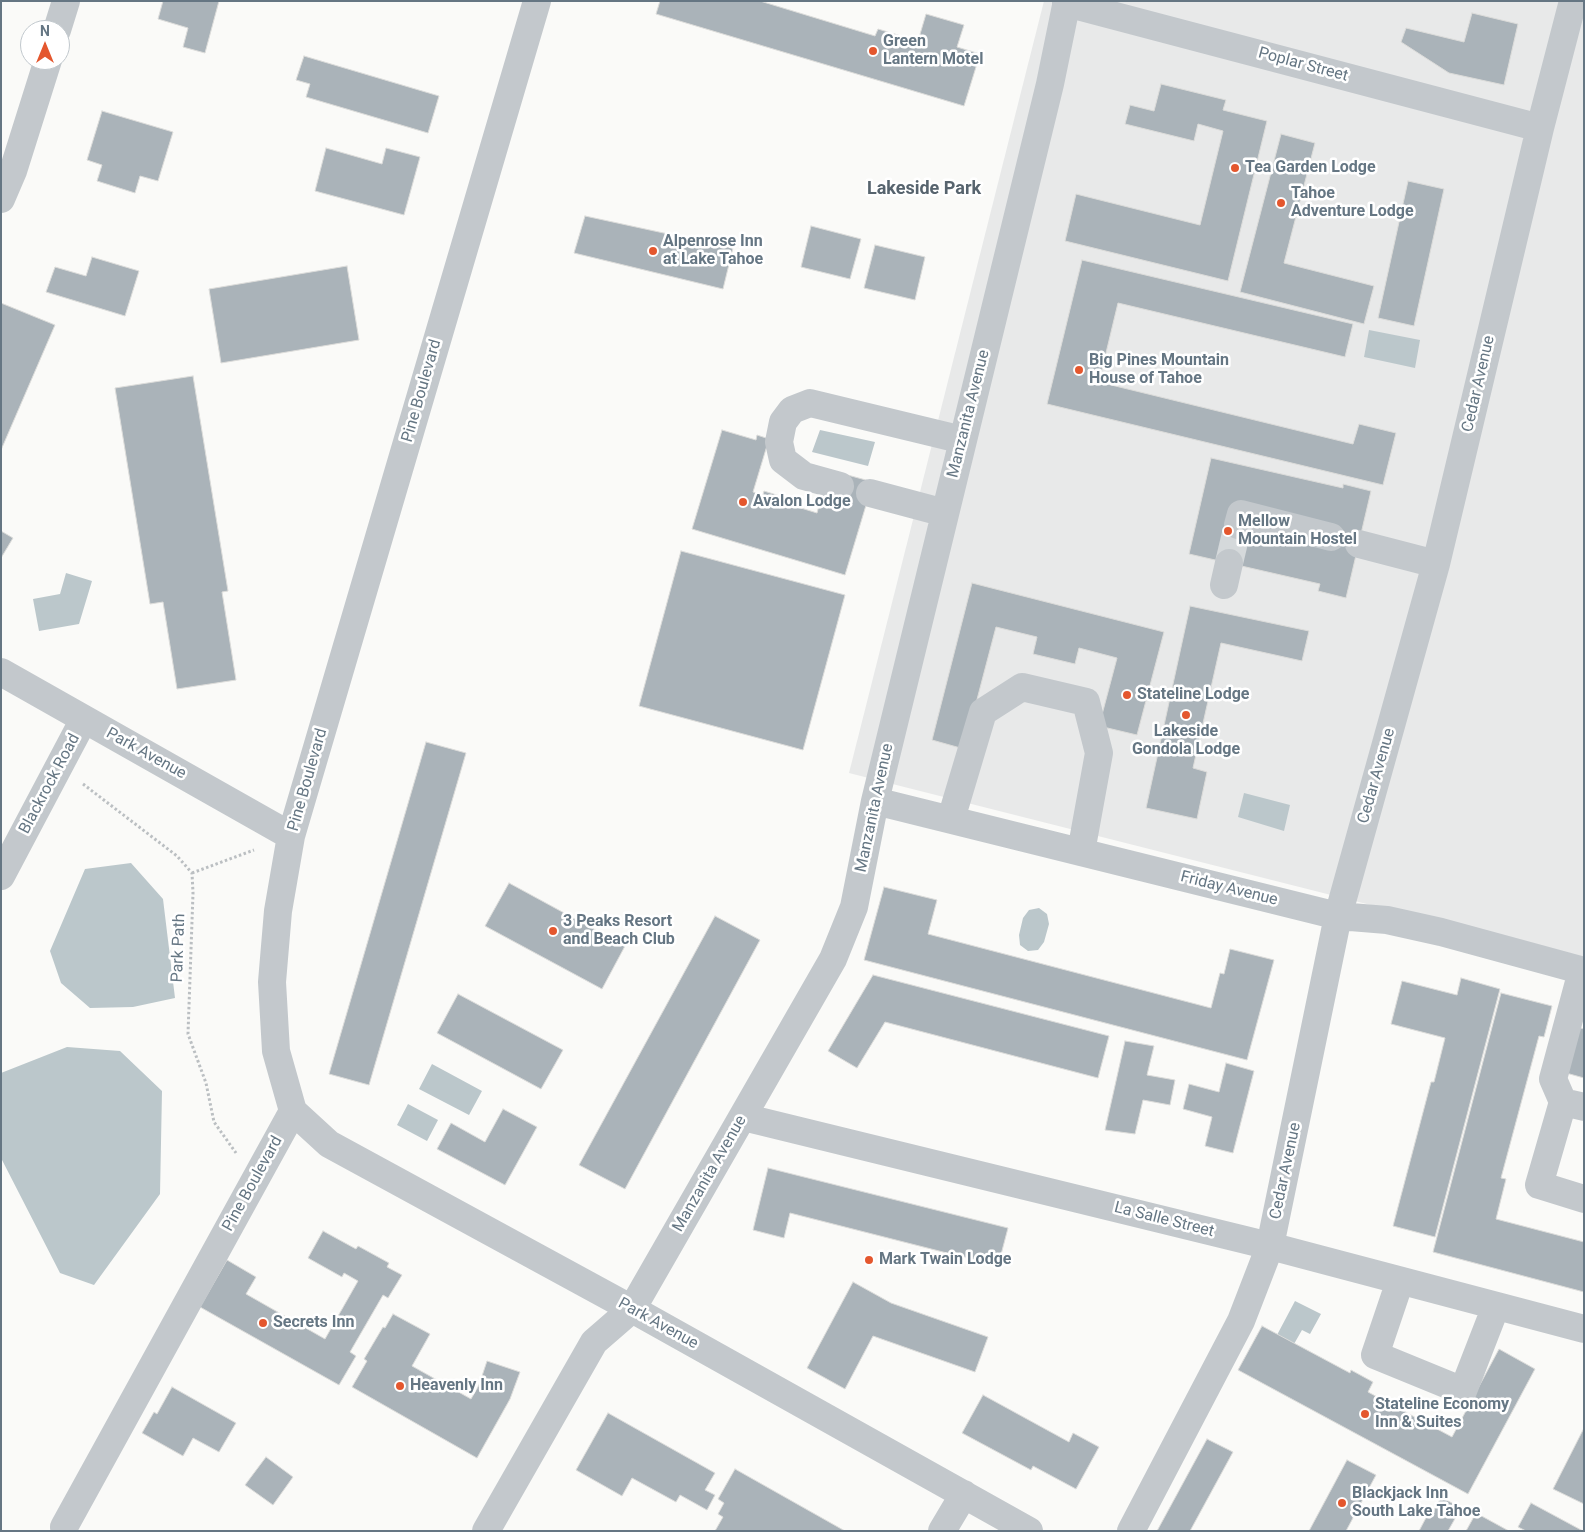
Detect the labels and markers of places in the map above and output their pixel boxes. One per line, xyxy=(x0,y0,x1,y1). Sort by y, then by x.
place label: Green Lantern Motel xyxy=(883,32,983,70)
marker: Green Lantern Motel xyxy=(867,45,879,57)
place label: Tea Garden Lodge xyxy=(1245,158,1376,178)
marker: Tea Garden Lodge xyxy=(1229,162,1241,174)
place label: Tahoe Adventure Lodge xyxy=(1291,184,1414,222)
marker: Tahoe Adventure Lodge xyxy=(1275,197,1287,209)
place label: Alpenrose Inn at Lake Tahoe xyxy=(663,232,763,270)
marker: Alpenrose Inn at Lake Tahoe xyxy=(647,245,659,257)
place label: Big Pines Mountain House of Tahoe xyxy=(1089,351,1229,389)
marker: Big Pines Mountain House of Tahoe xyxy=(1073,364,1085,376)
place label: Avalon Lodge xyxy=(753,492,851,512)
marker: Avalon Lodge xyxy=(737,496,749,508)
place label: Mellow Mountain Hostel xyxy=(1238,512,1357,550)
marker: Mellow Mountain Hostel xyxy=(1222,525,1234,537)
place label: Stateline Lodge xyxy=(1137,685,1249,705)
marker: Stateline Lodge xyxy=(1121,689,1133,701)
marker: Lakeside Gondola Lodge xyxy=(1180,709,1192,721)
place label: Lakeside Gondola Lodge xyxy=(1132,722,1240,760)
place label: 3 Peaks Resort and Beach Club xyxy=(563,912,675,950)
marker: 3 Peaks Resort and Beach Club xyxy=(547,925,559,937)
place label: Mark Twain Lodge xyxy=(879,1250,1011,1270)
marker: Mark Twain Lodge xyxy=(863,1254,875,1266)
place label: Secrets Inn xyxy=(273,1313,354,1333)
marker: Secrets Inn xyxy=(257,1317,269,1329)
place label: Heavenly Inn xyxy=(410,1376,503,1396)
marker: Heavenly Inn xyxy=(394,1380,406,1392)
place label: Stateline Economy Inn & Suites xyxy=(1375,1395,1509,1433)
marker: Stateline Economy Inn & Suites xyxy=(1359,1408,1371,1420)
place label: Blackjack Inn South Lake Tahoe xyxy=(1352,1484,1480,1522)
marker: Blackjack Inn South Lake Tahoe xyxy=(1336,1497,1348,1509)

